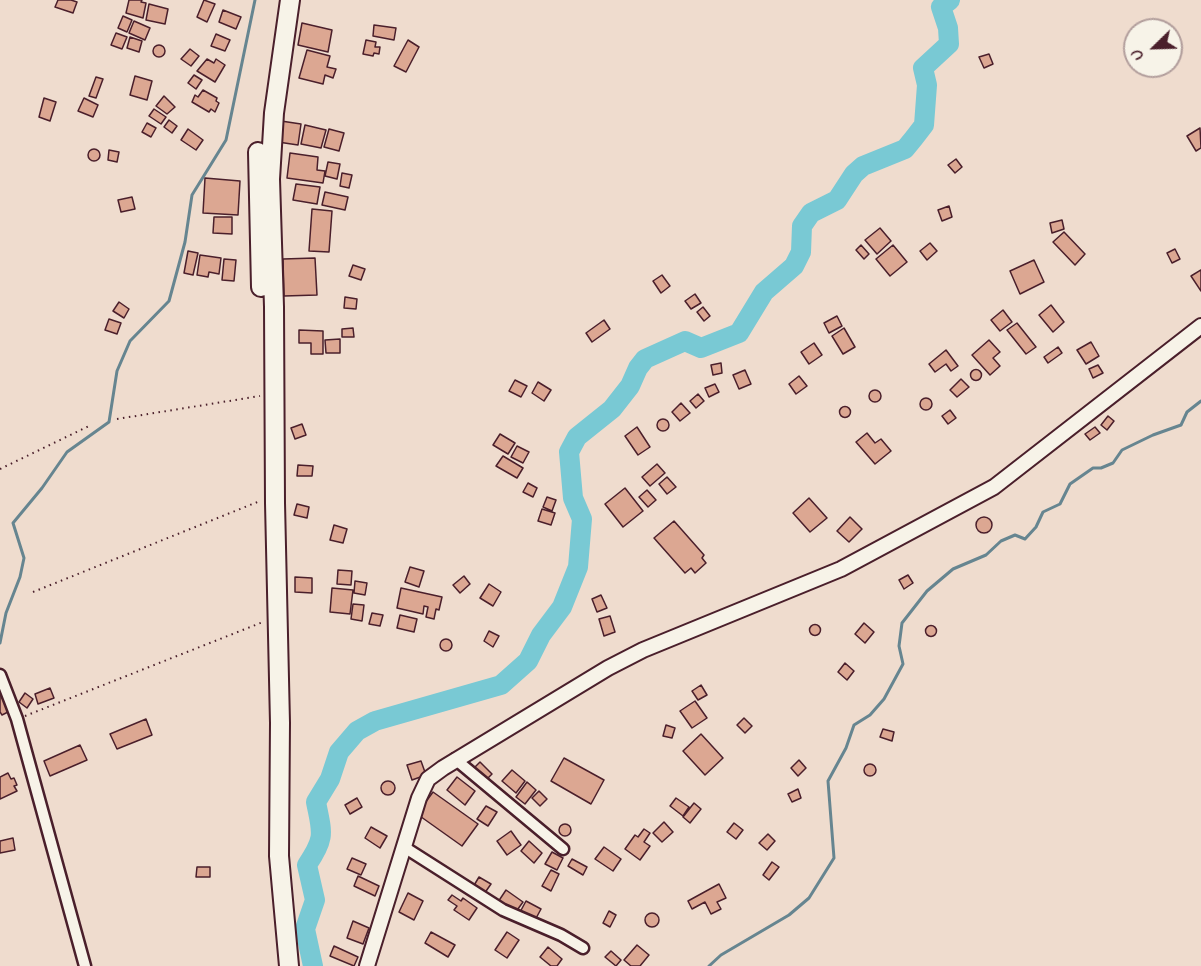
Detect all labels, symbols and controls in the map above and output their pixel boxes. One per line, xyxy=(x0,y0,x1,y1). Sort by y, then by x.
north arrow xyxy=(1123,18,1183,78)
text: U xyxy=(1126,46,1150,63)

